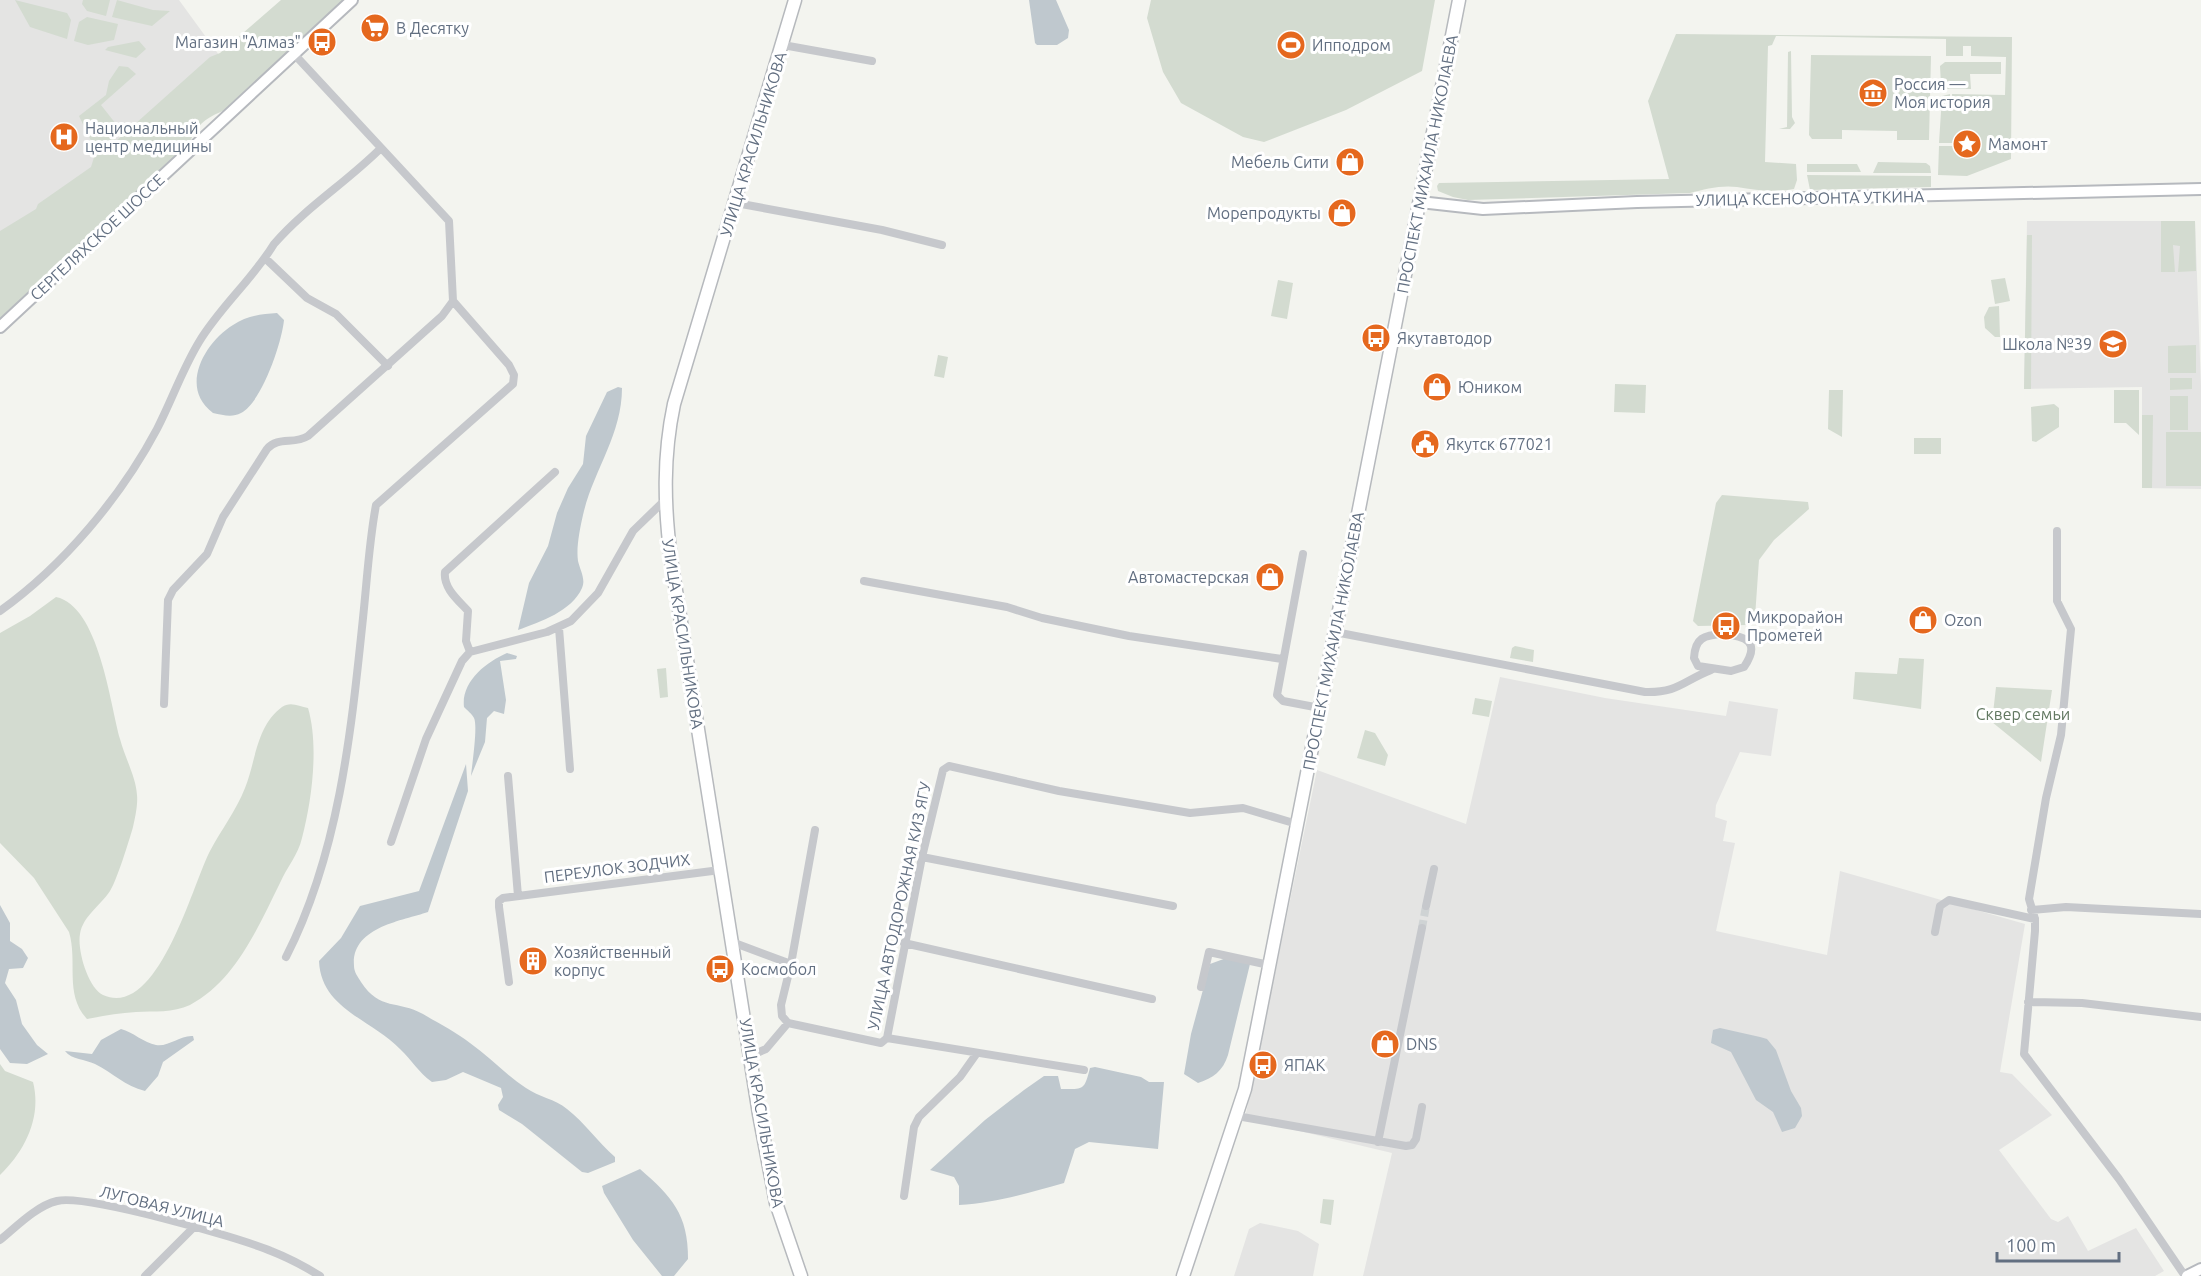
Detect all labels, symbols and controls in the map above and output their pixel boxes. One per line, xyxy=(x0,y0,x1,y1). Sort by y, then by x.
supermarket icon: В Десятку xyxy=(359,12,391,44)
place label: В Десятку xyxy=(396,19,469,37)
bus stop icon: Магазин "Алмаз" xyxy=(306,26,338,58)
sports icon: Ипподром xyxy=(1275,29,1307,61)
place label: Магазин "Алмаз" xyxy=(175,33,301,51)
street label: ПРОСПЕКТ МИХАИЛА НИКОЛАЕВА xyxy=(1393,33,1461,295)
place label: Ипподром xyxy=(1312,36,1391,54)
street label: УЛИЦА КРАСИЛЬНИКОВА xyxy=(716,49,790,239)
place label: Россия — Моя история xyxy=(1894,75,1991,111)
museum icon: Россия — Моя история xyxy=(1857,77,1889,109)
place label: Национальный центр медицины xyxy=(85,119,212,155)
hospital icon: Национальный центр медицины xyxy=(48,121,80,153)
place icon: Мамонт xyxy=(1951,128,1983,160)
place label: Мамонт xyxy=(1988,135,2048,153)
shop icon: Мебель Сити xyxy=(1334,146,1366,178)
place label: Мебель Сити xyxy=(1231,153,1329,171)
street label: СЕРГЕЛЯХСКОЕ ШОССЕ xyxy=(26,170,168,304)
street label: УЛИЦА КСЕНОФОНТА УТКИНА xyxy=(1695,187,1925,209)
shop icon: Морепродукты xyxy=(1326,197,1358,229)
place label: Морепродукты xyxy=(1207,204,1321,222)
bus stop icon: Якутавтодор xyxy=(1360,322,1392,354)
school or university icon: Школа №39 xyxy=(2097,328,2129,360)
place label: Якутавтодор xyxy=(1397,329,1492,347)
place label: Школа №39 xyxy=(2002,335,2092,353)
shop icon: Юником xyxy=(1421,371,1453,403)
place label: Юником xyxy=(1458,378,1522,396)
public building icon: Якутск 677021 xyxy=(1409,428,1441,460)
place label: Якутск 677021 xyxy=(1446,435,1553,453)
street label: ПРОСПЕКТ МИХАИЛА НИКОЛАЕВА xyxy=(1299,510,1367,772)
street label: УЛИЦА КРАСИЛЬНИКОВА xyxy=(659,538,707,731)
shop icon: Автомастерская xyxy=(1254,561,1286,593)
place label: Автомастерская xyxy=(1128,568,1249,586)
shop icon: Ozon xyxy=(1907,604,1939,636)
place label: Микрорайон Прометей xyxy=(1747,608,1843,644)
bus stop icon: Микрорайон Прометей xyxy=(1710,610,1742,642)
place label: Ozon xyxy=(1944,611,1982,629)
park label: Сквер семьи xyxy=(1976,705,2070,723)
street label: УЛИЦА АВТОДОРОЖНАЯ КИЗ ЯГУ xyxy=(864,780,934,1032)
street label: ПЕРЕУЛОК ЗОДЧИХ xyxy=(543,850,691,886)
place label: Хозяйственный корпус xyxy=(554,943,671,979)
building icon: Хозяйственный корпус xyxy=(517,945,549,977)
bus stop icon: Космобол xyxy=(704,953,736,985)
place label: Космобол xyxy=(741,960,816,978)
street label: УЛИЦА КРАСИЛЬНИКОВА xyxy=(736,1017,788,1210)
shop icon: DNS xyxy=(1369,1028,1401,1060)
place label: DNS xyxy=(1406,1035,1437,1053)
bus stop icon: ЯПАК xyxy=(1247,1049,1279,1081)
place label: ЯПАК xyxy=(1284,1056,1325,1074)
street label: ЛУГОВАЯ УЛИЦА xyxy=(98,1182,227,1230)
scale bar xyxy=(1997,1225,2118,1263)
text: 100 m xyxy=(2006,1235,2056,1255)

